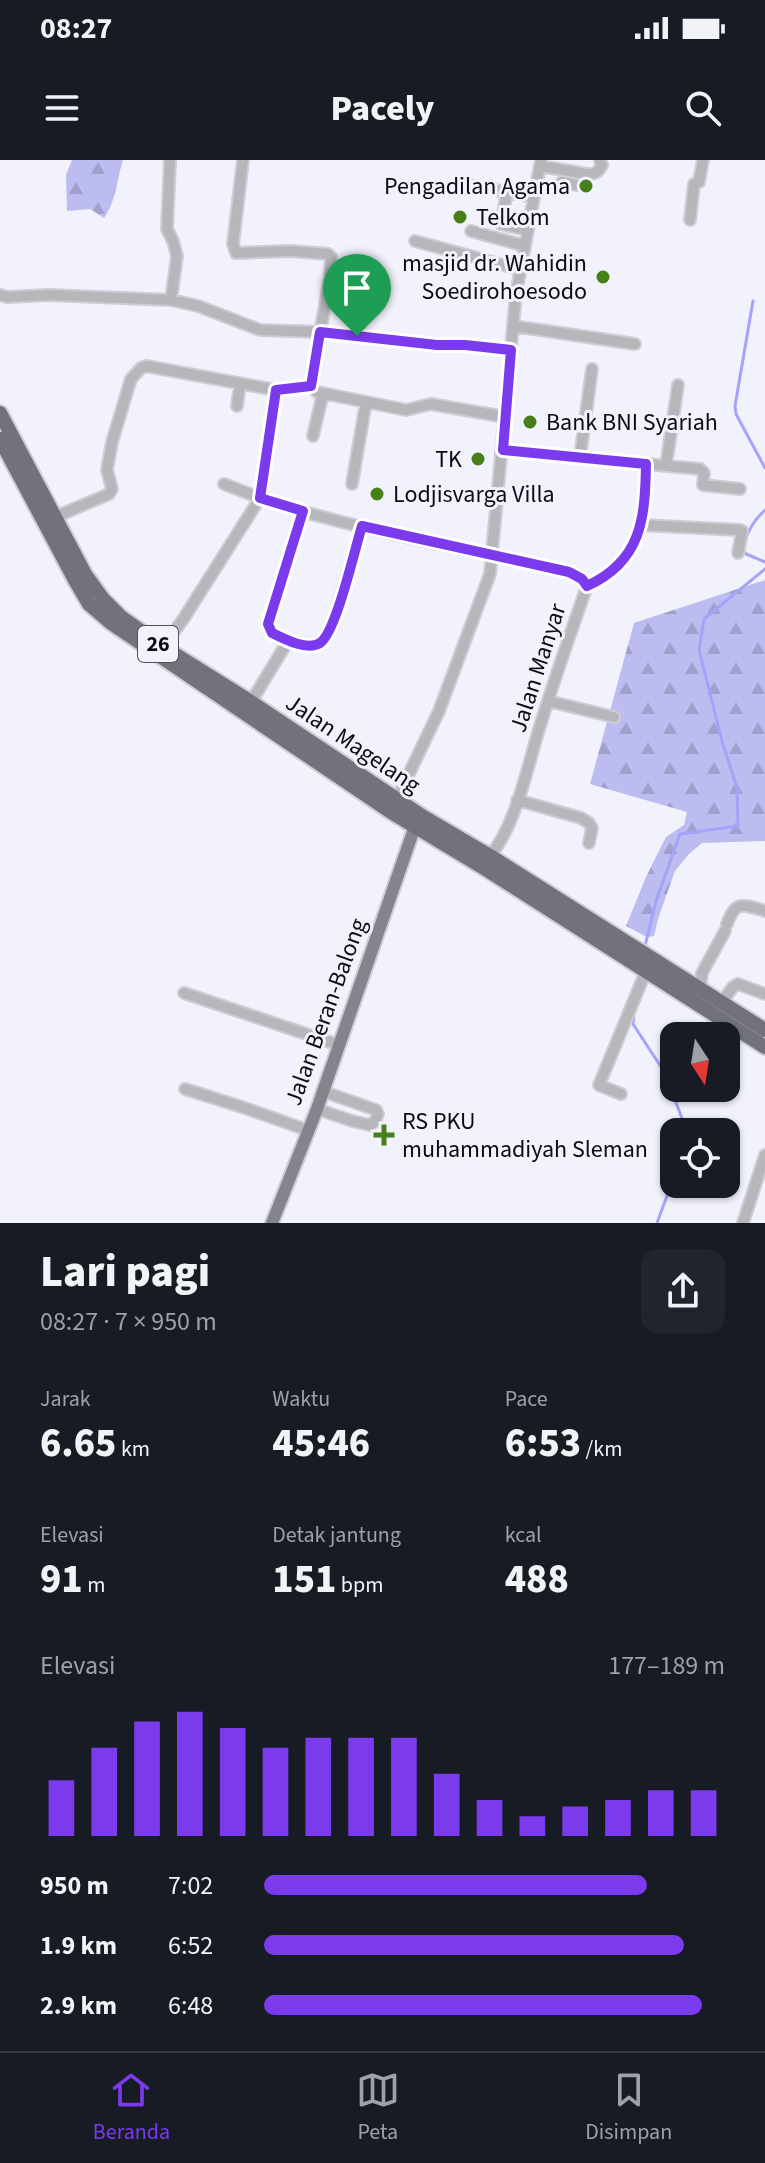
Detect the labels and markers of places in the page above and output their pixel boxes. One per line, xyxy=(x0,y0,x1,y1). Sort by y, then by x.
place label: Pengadilan Agama xyxy=(384,169,570,204)
marker: Pengadilan Agama xyxy=(577,177,595,195)
place label: Telkom xyxy=(476,200,550,235)
marker: Telkom xyxy=(451,208,469,226)
place label: masjid dr. Wahidin Soedirohoesodo xyxy=(402,246,587,309)
pin xyxy=(323,254,391,336)
marker: masjid dr. Wahidin Soedirohoesodo xyxy=(594,268,612,286)
place label: Bank BNI Syariah xyxy=(546,405,718,440)
marker: Bank BNI Syariah xyxy=(521,413,539,431)
place label: TK xyxy=(435,442,462,477)
marker: TK xyxy=(469,450,487,468)
place label: Lodjisvarga Villa xyxy=(393,477,555,512)
marker: Lodjisvarga Villa xyxy=(368,485,386,503)
place label: RS PKU muhammadiyah Sleman xyxy=(402,1104,648,1167)
marker: RS PKU muhammadiyah Sleman xyxy=(373,1124,395,1146)

